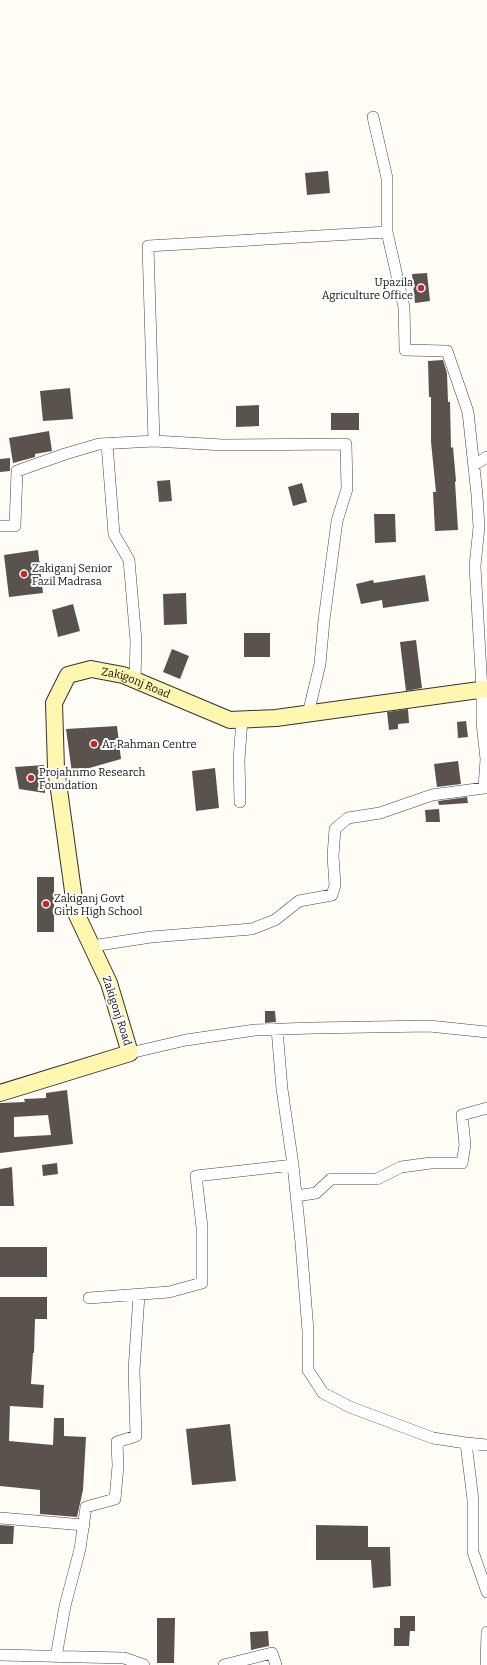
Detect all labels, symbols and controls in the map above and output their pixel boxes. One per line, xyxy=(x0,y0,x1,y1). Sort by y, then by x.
place label: Upazila Agriculture Office xyxy=(322,276,413,302)
marker: Upazila Agriculture Office xyxy=(416,283,426,293)
place label: Zakiganj Senior Fazil Madrasa xyxy=(32,562,112,588)
marker: Zakiganj Senior Fazil Madrasa xyxy=(19,569,29,579)
street label: Zakigonj Road xyxy=(100,665,173,701)
place label: Ar Rahman Centre xyxy=(102,738,197,751)
marker: Ar Rahman Centre xyxy=(89,739,99,749)
place label: Projahnmo Research Foundation xyxy=(39,766,146,792)
marker: Projahnmo Research Foundation xyxy=(26,773,36,783)
place label: Zakiganj Govt Girls High School xyxy=(54,892,142,918)
marker: Zakiganj Govt Girls High School xyxy=(41,899,51,909)
street label: Zakigonj Road xyxy=(100,975,135,1048)

